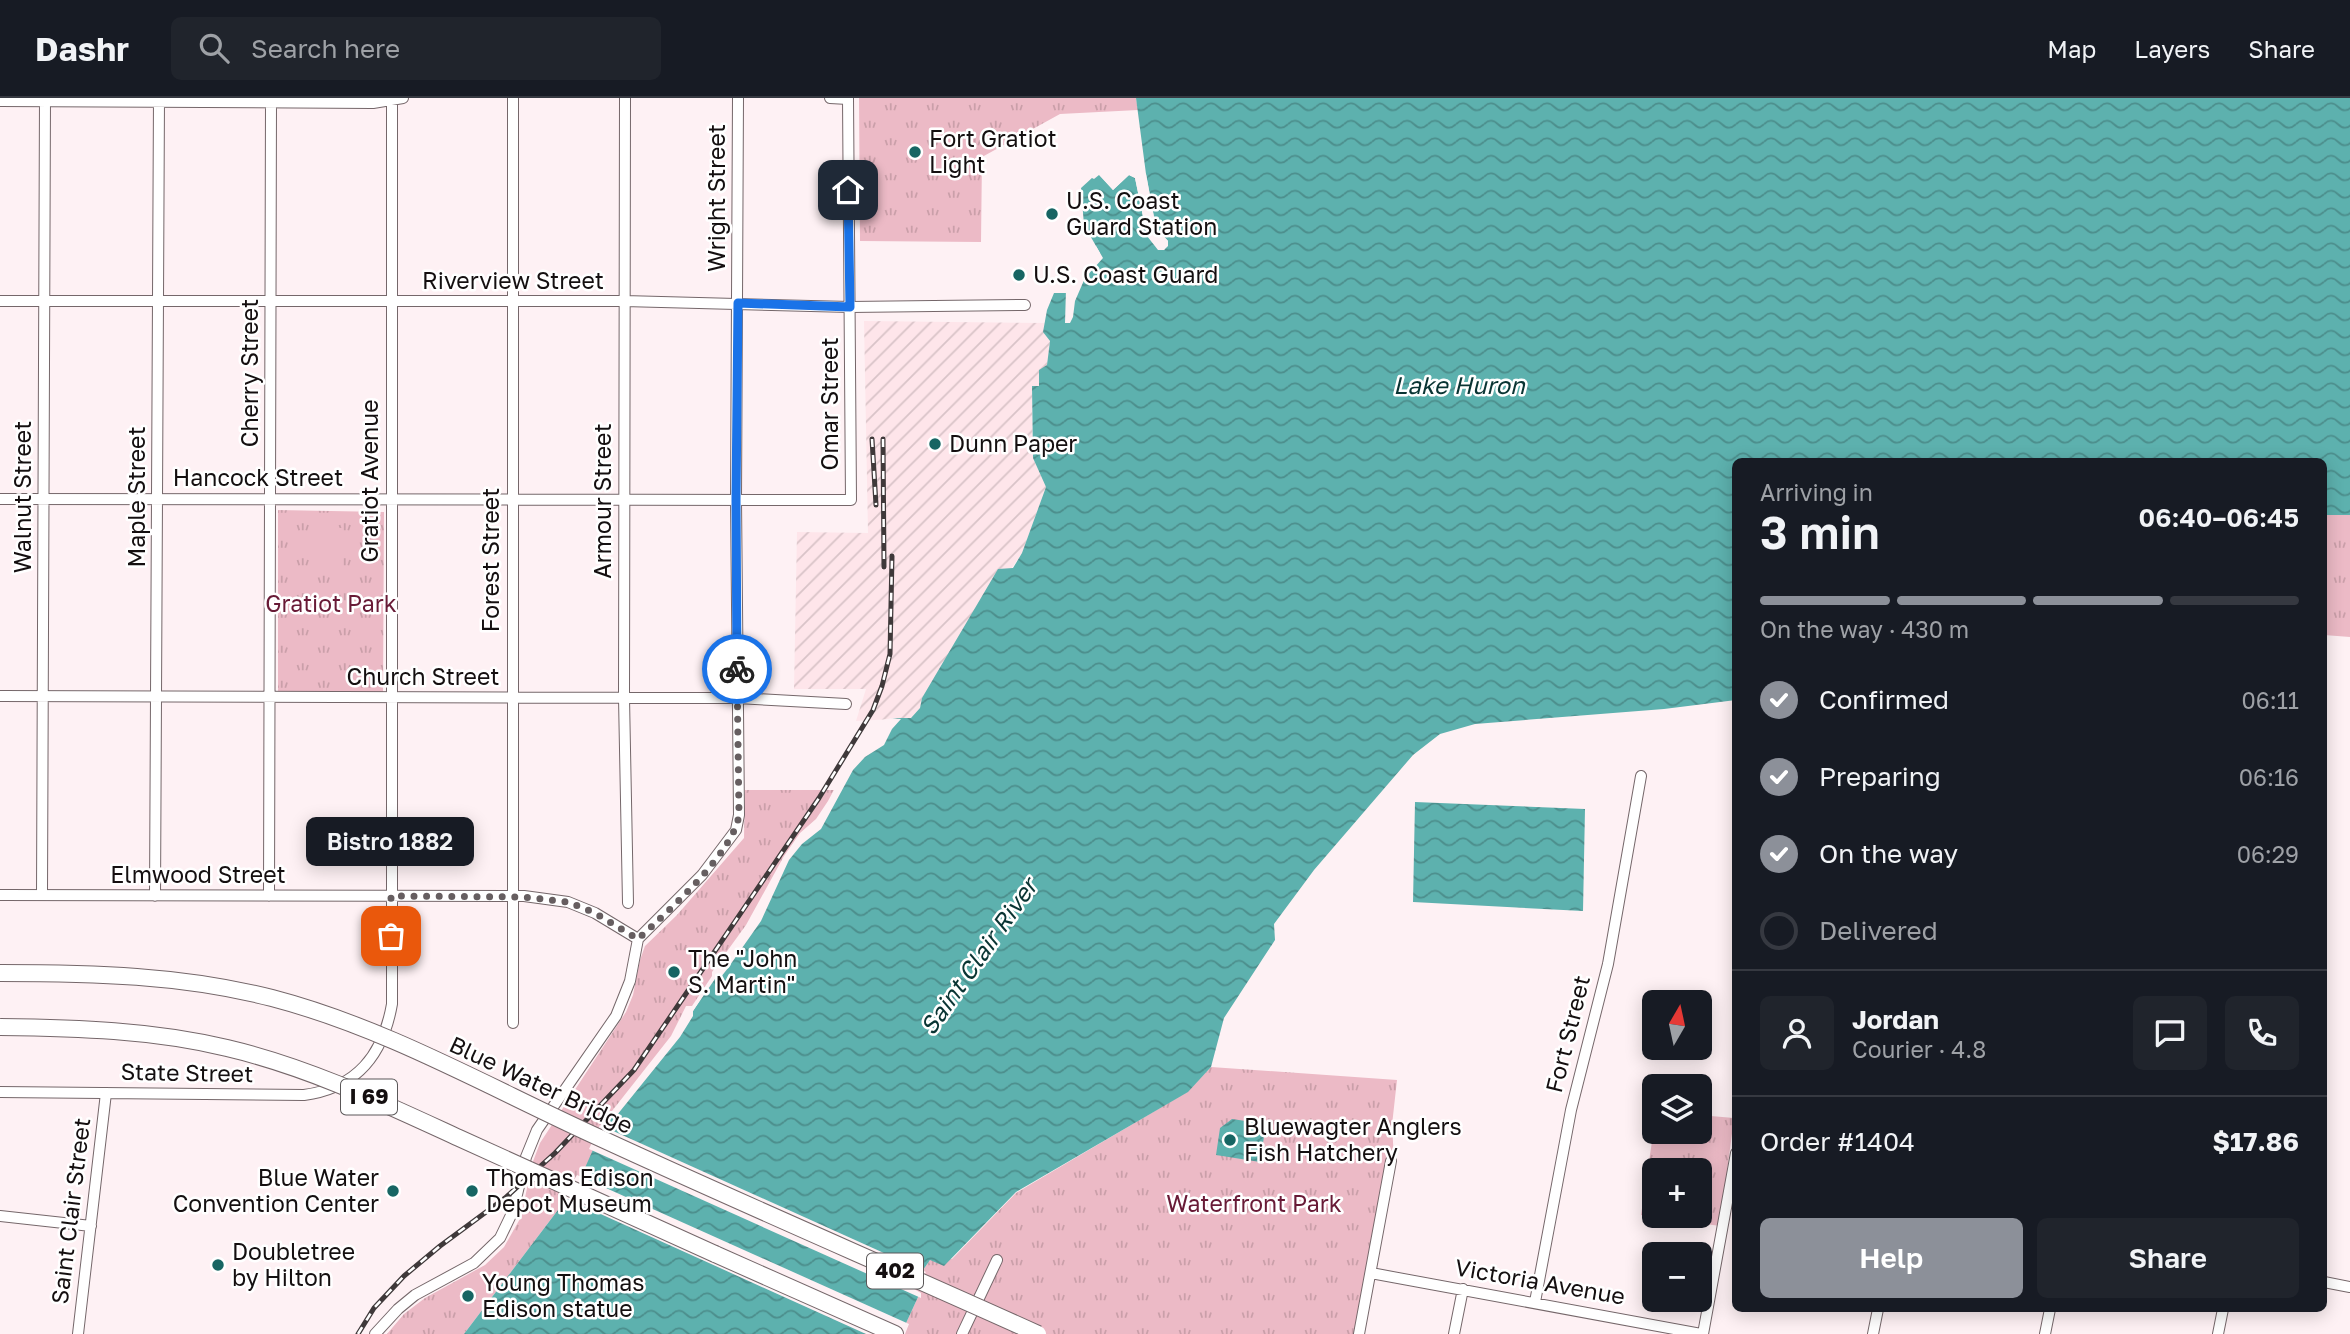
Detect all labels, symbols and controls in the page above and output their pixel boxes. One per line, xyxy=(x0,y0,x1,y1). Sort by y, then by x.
search box xyxy=(171,17,661,80)
text: Dashr xyxy=(35,29,129,68)
icon: search xyxy=(195,29,233,67)
text: Search here xyxy=(251,33,400,64)
text: Map xyxy=(2047,34,2096,63)
text: Layers xyxy=(2134,34,2210,63)
text: Share xyxy=(2248,34,2315,63)
street label: Wright Street xyxy=(702,124,730,272)
place label: Fort Gratiot Light xyxy=(929,124,1057,178)
marker: Fort Gratiot Light xyxy=(907,144,923,160)
pin xyxy=(818,160,878,220)
icon: home xyxy=(829,171,867,209)
place label: U.S. Coast Guard Station xyxy=(1066,186,1217,240)
marker: U.S. Coast Guard Station xyxy=(1044,206,1060,222)
place label: U.S. Coast Guard xyxy=(1033,260,1219,288)
street label: Riverview Street xyxy=(422,266,604,294)
marker: U.S. Coast Guard xyxy=(1011,267,1027,283)
street label: Cherry Street xyxy=(235,299,263,447)
street label: Omar Street xyxy=(815,337,843,471)
water label: Lake Huron xyxy=(1393,370,1526,399)
street label: Gratiot Avenue xyxy=(355,399,383,563)
street label: Walnut Street xyxy=(8,421,36,573)
street label: Armour Street xyxy=(588,423,616,579)
street label: Maple Street xyxy=(122,426,150,568)
place label: Dunn Paper xyxy=(949,429,1077,457)
marker: Dunn Paper xyxy=(927,436,943,452)
street label: Hancock Street xyxy=(173,463,343,491)
text: Arriving in xyxy=(1760,478,1873,506)
street label: Forest Street xyxy=(476,488,504,632)
text: 06:40–06:45 xyxy=(2139,502,2299,533)
text: 3 min xyxy=(1760,504,1880,559)
park label: Gratiot Park xyxy=(265,589,397,617)
text: On the way · 430 m xyxy=(1760,615,1969,643)
courier xyxy=(702,634,772,704)
icon: bike xyxy=(718,650,756,688)
street label: Church Street xyxy=(347,662,499,690)
icon: check xyxy=(1760,681,1798,719)
text: Confirmed xyxy=(1819,684,1949,715)
text: 06:11 xyxy=(2242,686,2299,714)
icon: check xyxy=(1760,758,1798,796)
text: Preparing xyxy=(1819,761,1941,792)
text: 06:16 xyxy=(2239,763,2299,791)
callout: Bistro 1882 xyxy=(307,817,475,866)
text: Bistro 1882 xyxy=(327,827,453,855)
icon: check xyxy=(1760,835,1798,873)
text: On the way xyxy=(1819,838,1958,869)
text: 06:29 xyxy=(2237,840,2299,868)
street label: Elmwood Street xyxy=(110,860,286,888)
water label: Saint Clair River xyxy=(913,870,1044,1040)
pin xyxy=(361,906,421,966)
text: Delivered xyxy=(1819,915,1938,946)
icon: bag xyxy=(372,917,410,955)
place label: The "John S. Martin" xyxy=(688,944,797,998)
marker: The "John S. Martin" xyxy=(666,964,682,980)
street label: Fort Street xyxy=(1539,972,1595,1095)
north arrow xyxy=(1642,990,1712,1060)
map controls xyxy=(1642,990,1712,1312)
button: person xyxy=(1760,996,1834,1070)
button: chat xyxy=(2133,996,2207,1070)
button: phone xyxy=(2225,996,2299,1070)
text: Jordan xyxy=(1852,1004,1939,1035)
street label: Blue Water Bridge xyxy=(445,1029,638,1139)
text: Courier · 4.8 xyxy=(1852,1035,1986,1063)
street label: State Street xyxy=(120,1057,254,1087)
button: layers xyxy=(1642,1074,1712,1144)
road number: I 69 xyxy=(341,1080,397,1114)
place label: Bluewagter Anglers Fish Hatchery xyxy=(1244,1112,1462,1166)
street label: Saint Clair Street xyxy=(45,1116,95,1306)
text: Order #1404 xyxy=(1760,1126,1915,1157)
text: $17.86 xyxy=(2213,1126,2299,1157)
marker: Bluewagter Anglers Fish Hatchery xyxy=(1222,1132,1238,1148)
button: + xyxy=(1642,1158,1712,1228)
place label: Blue Water Convention Center xyxy=(173,1163,379,1217)
place label: Thomas Edison Depot Museum xyxy=(486,1163,654,1217)
marker: Blue Water Convention Center xyxy=(385,1183,401,1199)
marker: Thomas Edison Depot Museum xyxy=(464,1183,480,1199)
park label: Waterfront Park xyxy=(1166,1189,1342,1217)
button: Help xyxy=(1760,1218,2023,1298)
button: Share xyxy=(2037,1218,2299,1298)
place label: Doubletree by Hilton xyxy=(232,1237,355,1291)
button: − xyxy=(1642,1242,1712,1312)
street label: Victoria Avenue xyxy=(1453,1252,1627,1310)
road number: 402 xyxy=(867,1254,923,1288)
marker: Doubletree by Hilton xyxy=(210,1257,226,1273)
place label: Young Thomas Edison statue xyxy=(482,1268,644,1322)
marker: Young Thomas Edison statue xyxy=(460,1288,476,1304)

